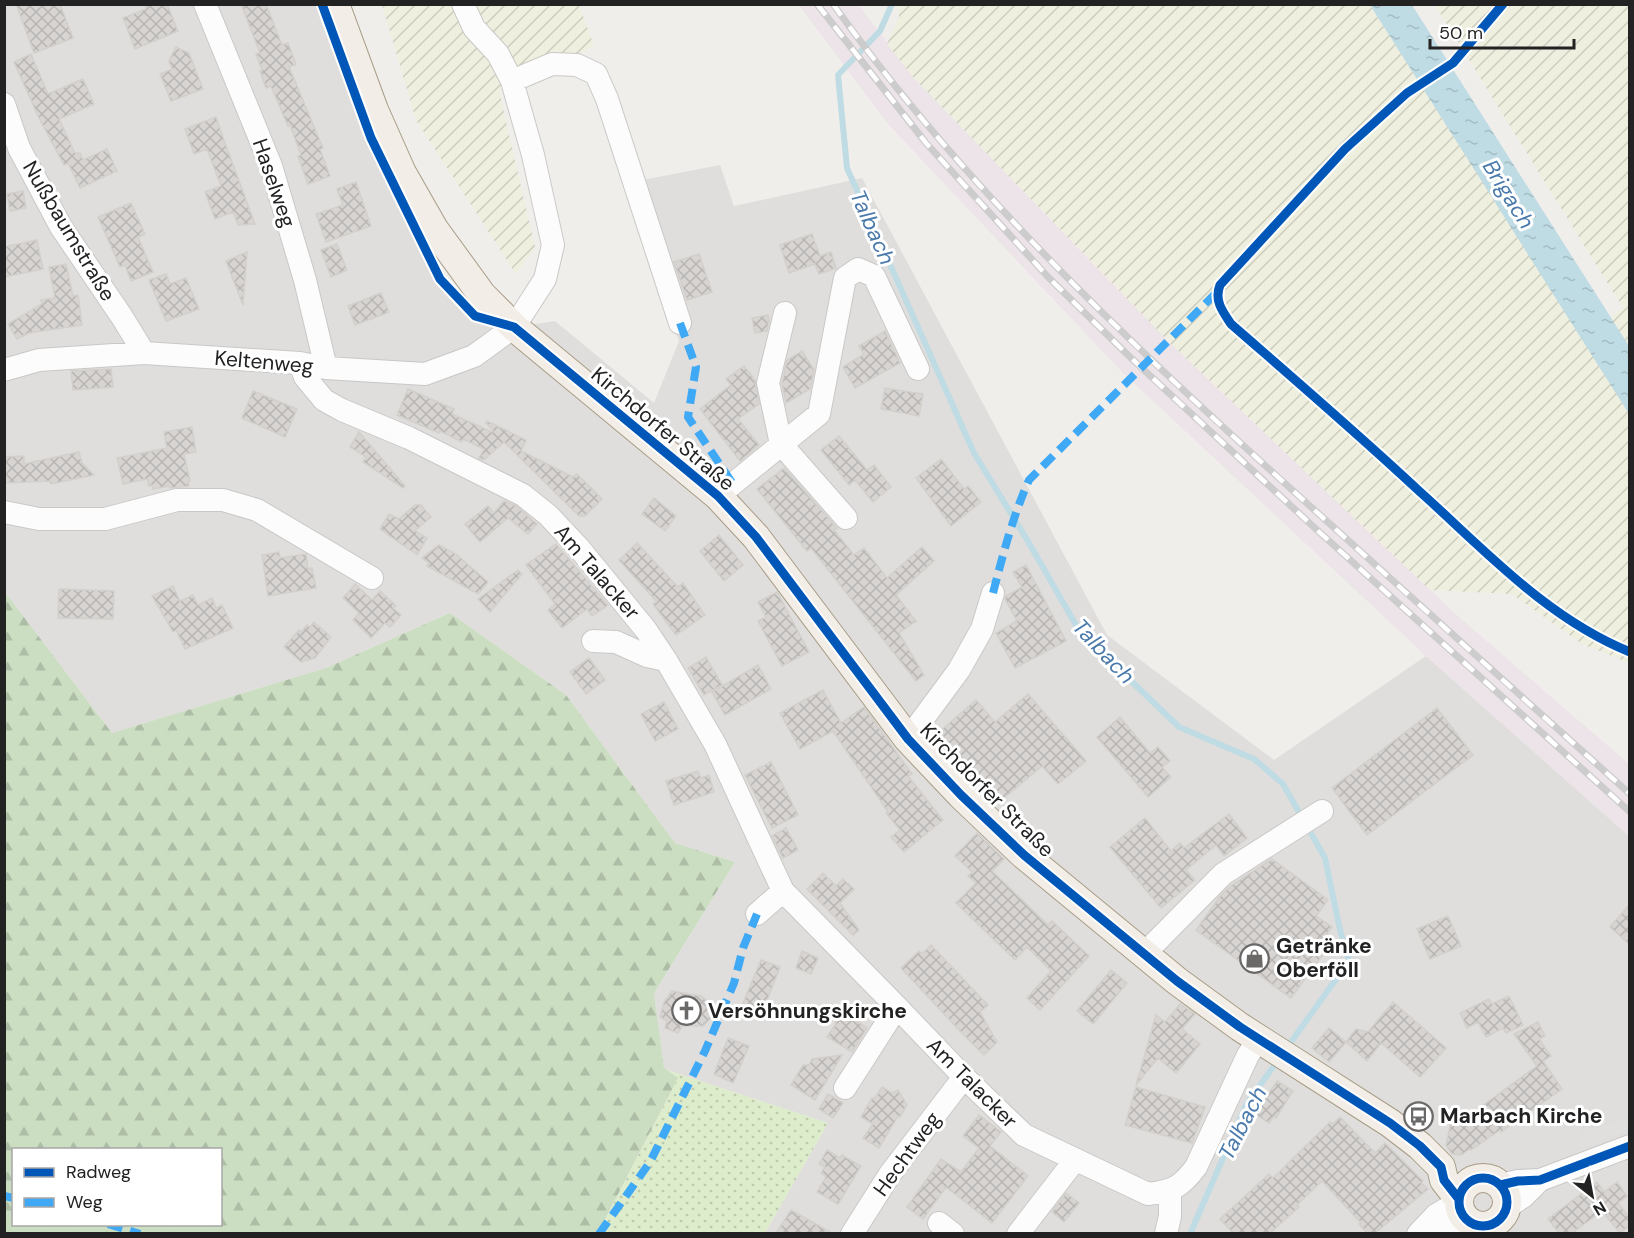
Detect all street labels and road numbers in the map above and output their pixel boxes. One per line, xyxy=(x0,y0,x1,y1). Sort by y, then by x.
street label: Haselweg xyxy=(246,135,302,231)
street label: Nußbaumstraße xyxy=(16,156,122,306)
street label: Keltenweg xyxy=(213,344,315,380)
street label: Kirchdorfer Straße xyxy=(585,361,741,497)
street label: Am Talacker xyxy=(548,518,646,626)
street label: Kirchdorfer Straße xyxy=(914,717,1060,863)
street label: Am Talacker xyxy=(921,1032,1024,1135)
street label: Hechtweg xyxy=(867,1106,947,1202)

